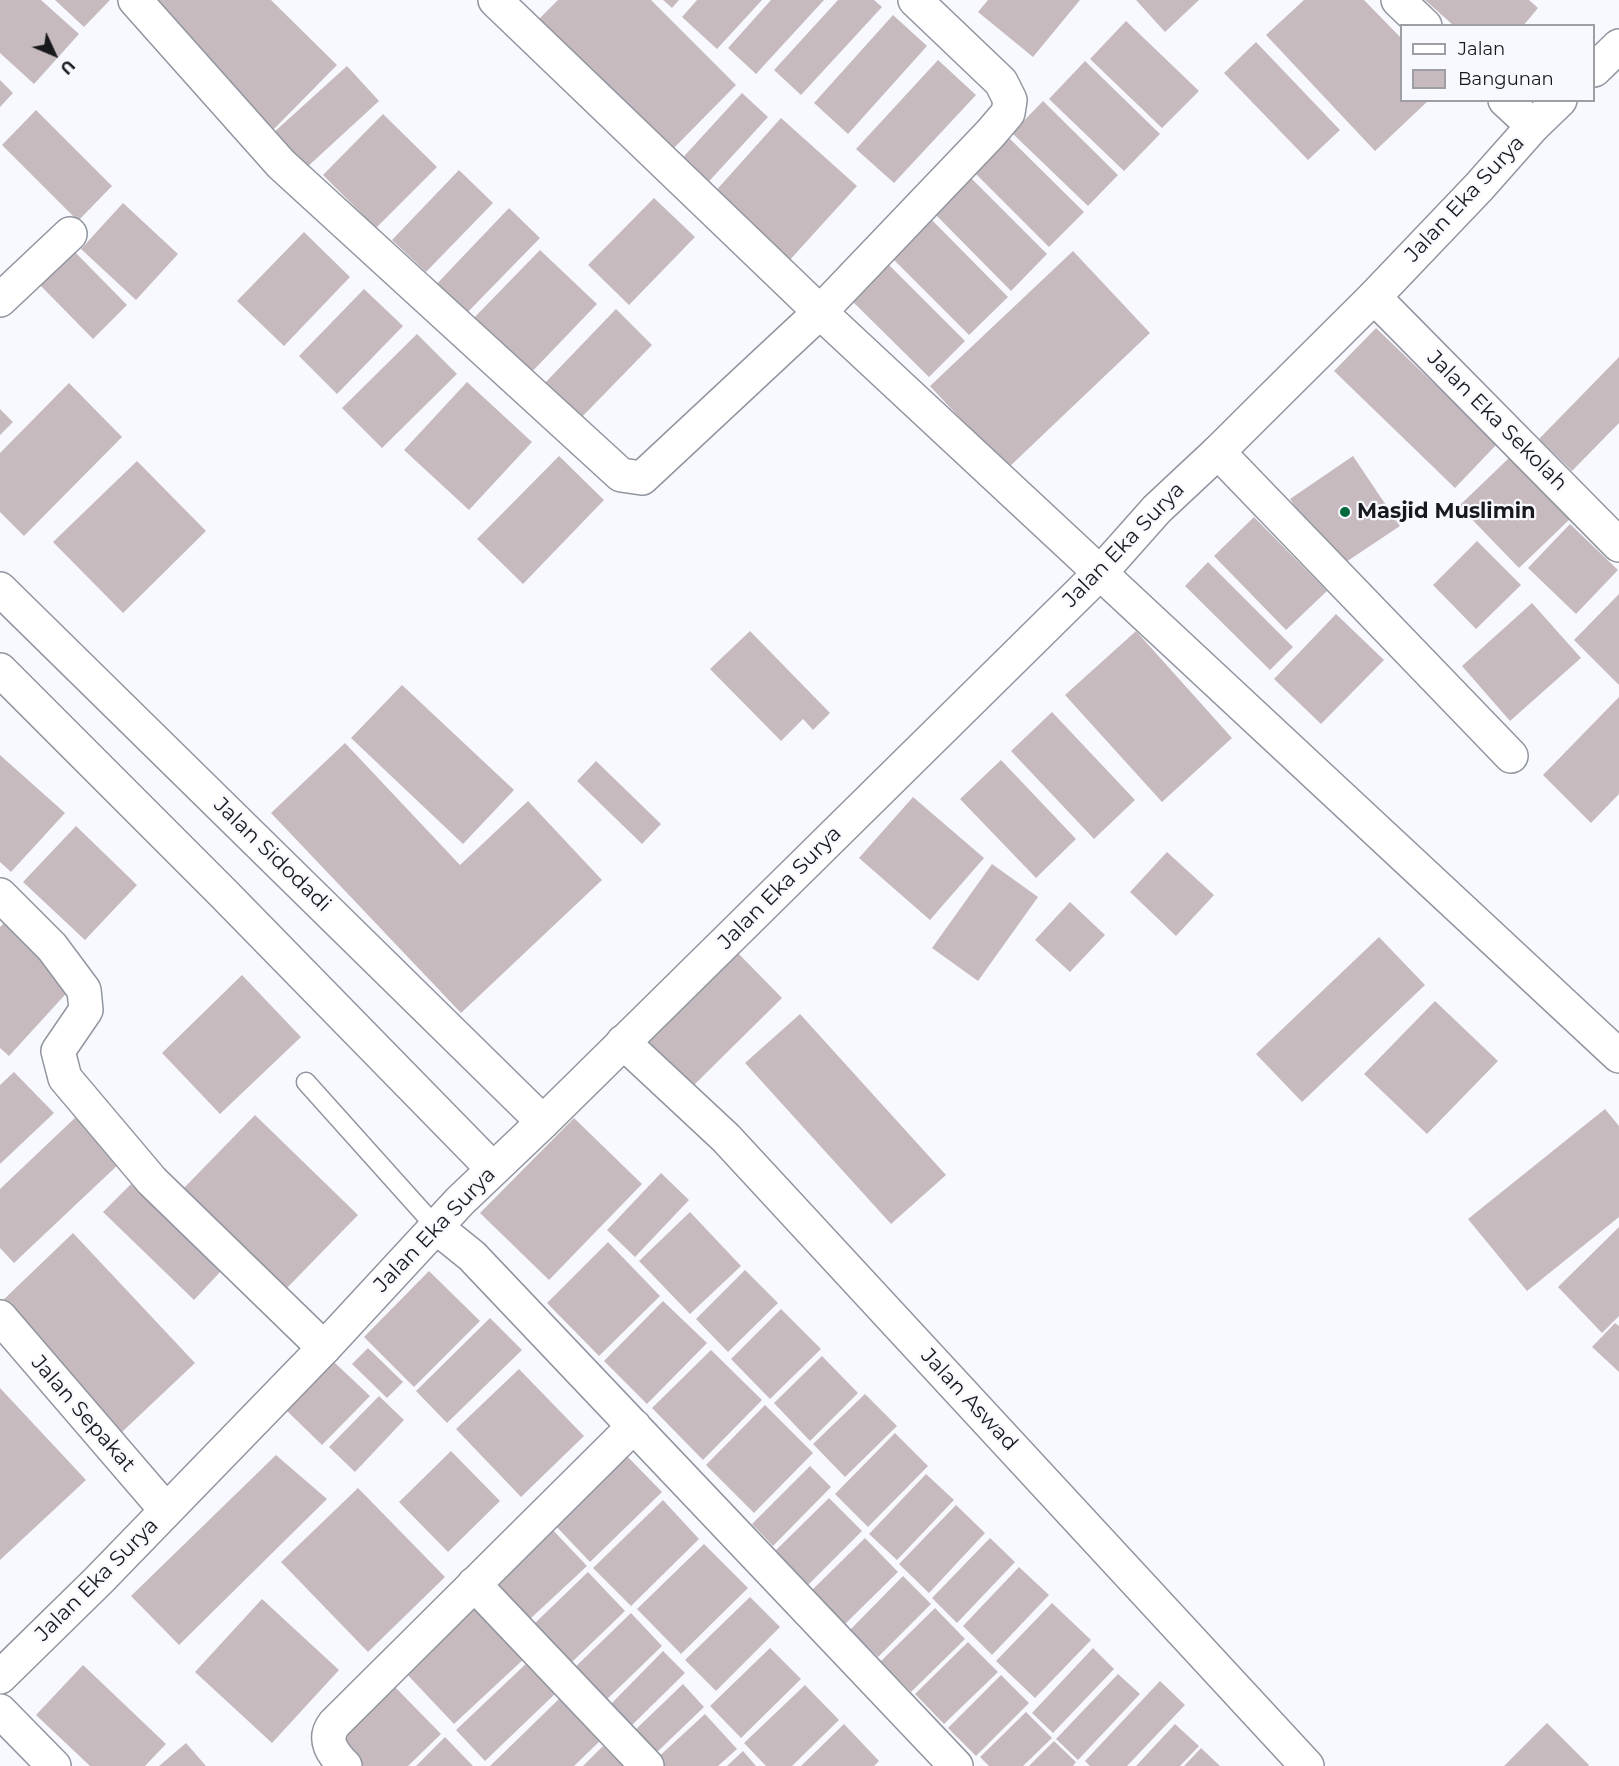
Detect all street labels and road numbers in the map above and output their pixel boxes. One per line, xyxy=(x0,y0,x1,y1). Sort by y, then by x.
street label: Jalan Eka Surya xyxy=(1400,131,1530,267)
street label: Jalan Eka Sekolah xyxy=(1422,346,1572,496)
street label: Jalan Eka Surya xyxy=(1058,477,1190,613)
street label: Jalan Sidodadi xyxy=(208,793,336,917)
street label: Jalan Eka Surya xyxy=(713,821,847,955)
street label: Jalan Eka Surya xyxy=(369,1162,501,1298)
street label: Jalan Aswad xyxy=(915,1344,1023,1456)
street label: Jalan Sepakat xyxy=(26,1351,140,1477)
street label: Jalan Eka Surya xyxy=(30,1513,164,1647)

